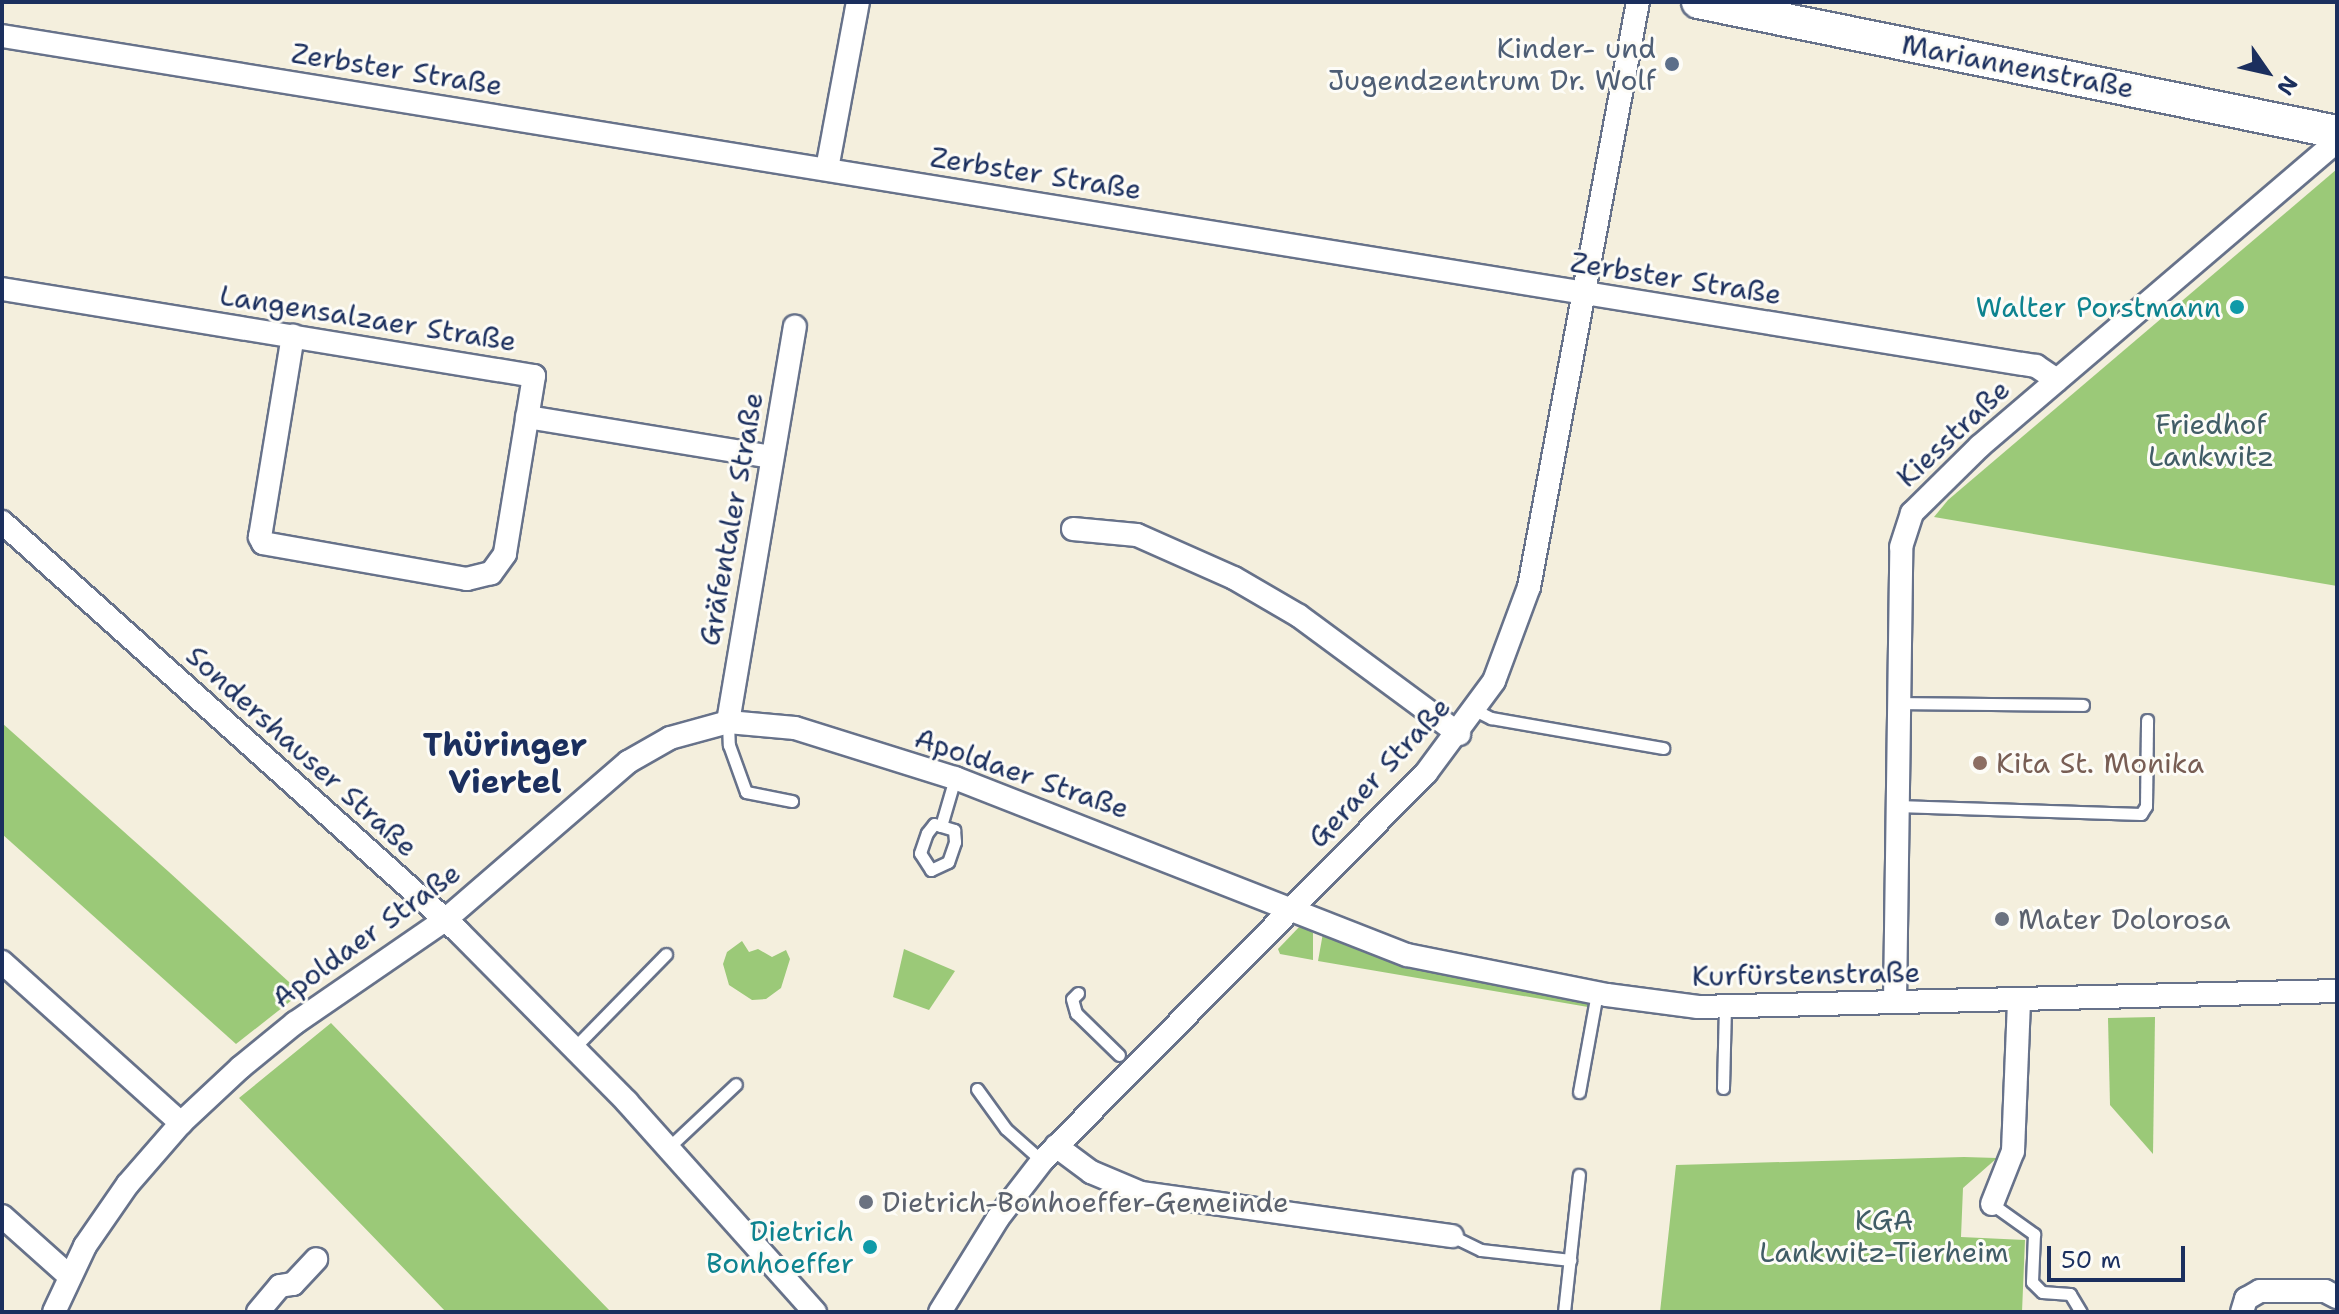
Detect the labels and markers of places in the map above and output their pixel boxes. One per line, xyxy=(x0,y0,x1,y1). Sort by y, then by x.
place label: Kinder- und Jugendzentrum Dr. Wolf xyxy=(1328,31,1656,97)
marker: Kinder- und Jugendzentrum Dr. Wolf xyxy=(1663,55,1681,73)
place label: Walter Porstmann xyxy=(1975,290,2221,324)
marker: Walter Porstmann xyxy=(2228,298,2246,316)
place label: Kita St. Monika xyxy=(1996,746,2204,780)
marker: Kita St. Monika xyxy=(1971,754,1989,772)
place label: Mater Dolorosa xyxy=(2018,902,2230,936)
marker: Mater Dolorosa xyxy=(1993,910,2011,928)
place label: Dietrich-Bonhoeffer-Gemeinde xyxy=(882,1185,1289,1219)
marker: Dietrich-Bonhoeffer-Gemeinde xyxy=(857,1193,875,1211)
place label: Dietrich Bonhoeffer xyxy=(706,1214,854,1280)
marker: Dietrich Bonhoeffer xyxy=(861,1238,879,1256)

